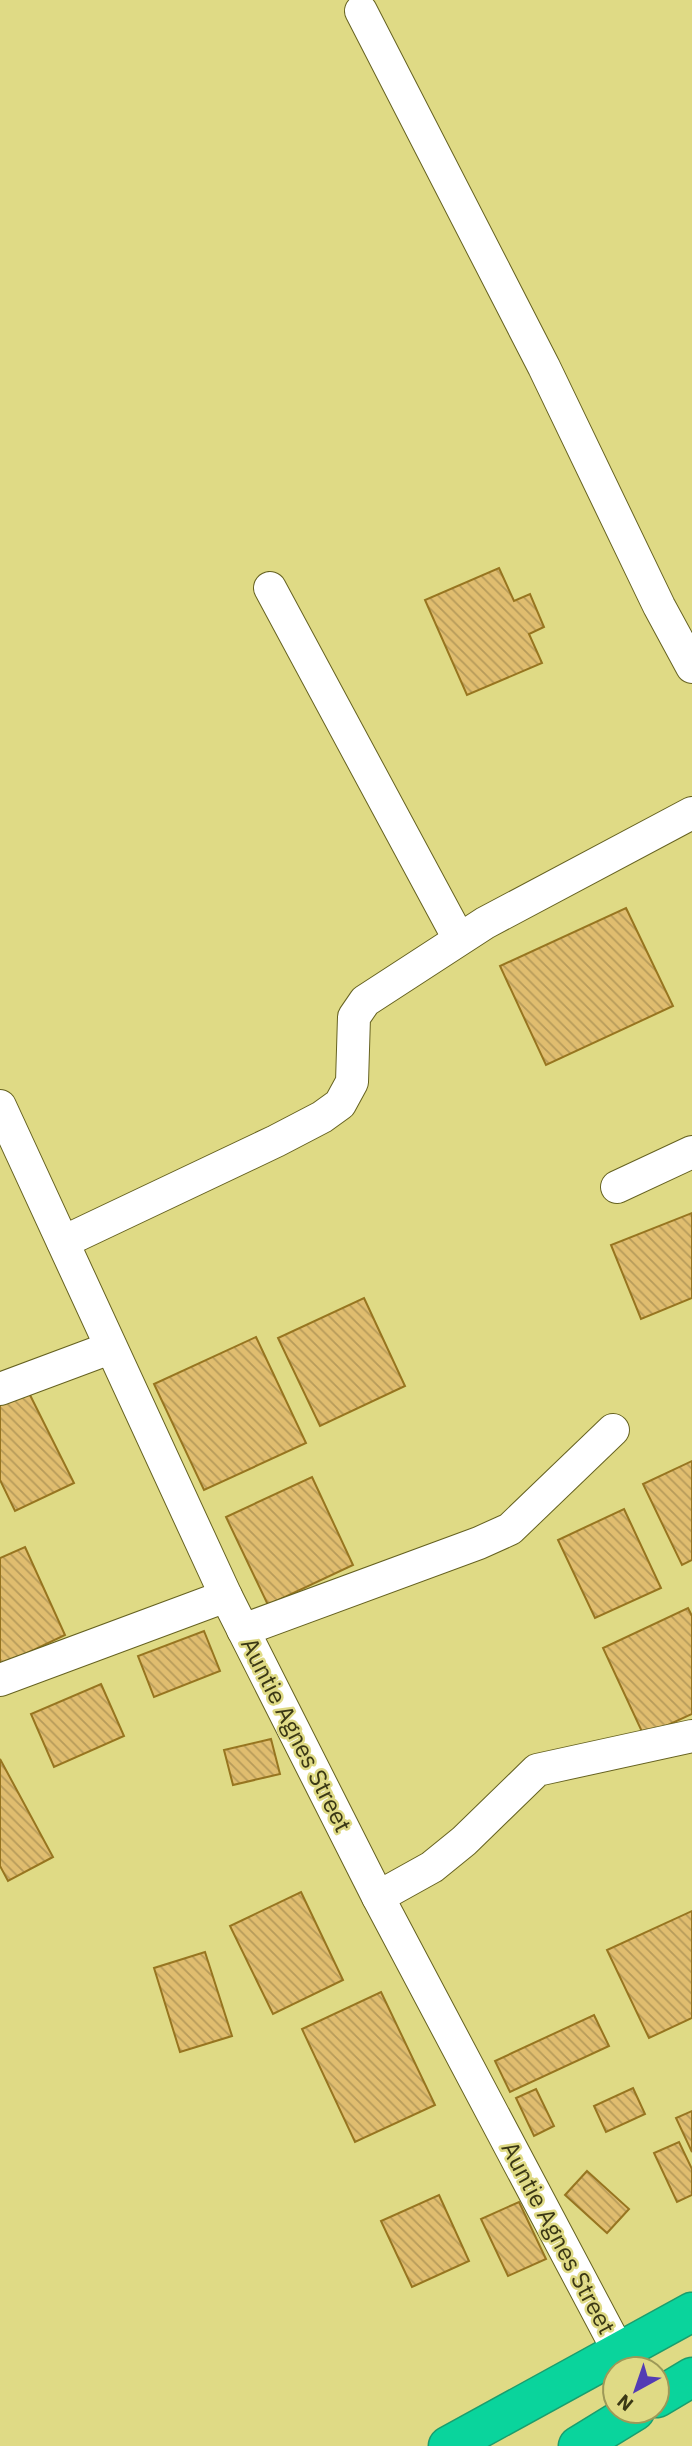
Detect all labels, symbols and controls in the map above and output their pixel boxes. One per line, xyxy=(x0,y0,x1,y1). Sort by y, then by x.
street label: Auntie Agnes Street xyxy=(234,1632,360,1837)
street label: Auntie Agnes Street xyxy=(495,2136,623,2340)
north arrow xyxy=(601,2355,671,2425)
text: N xyxy=(612,2389,638,2417)

